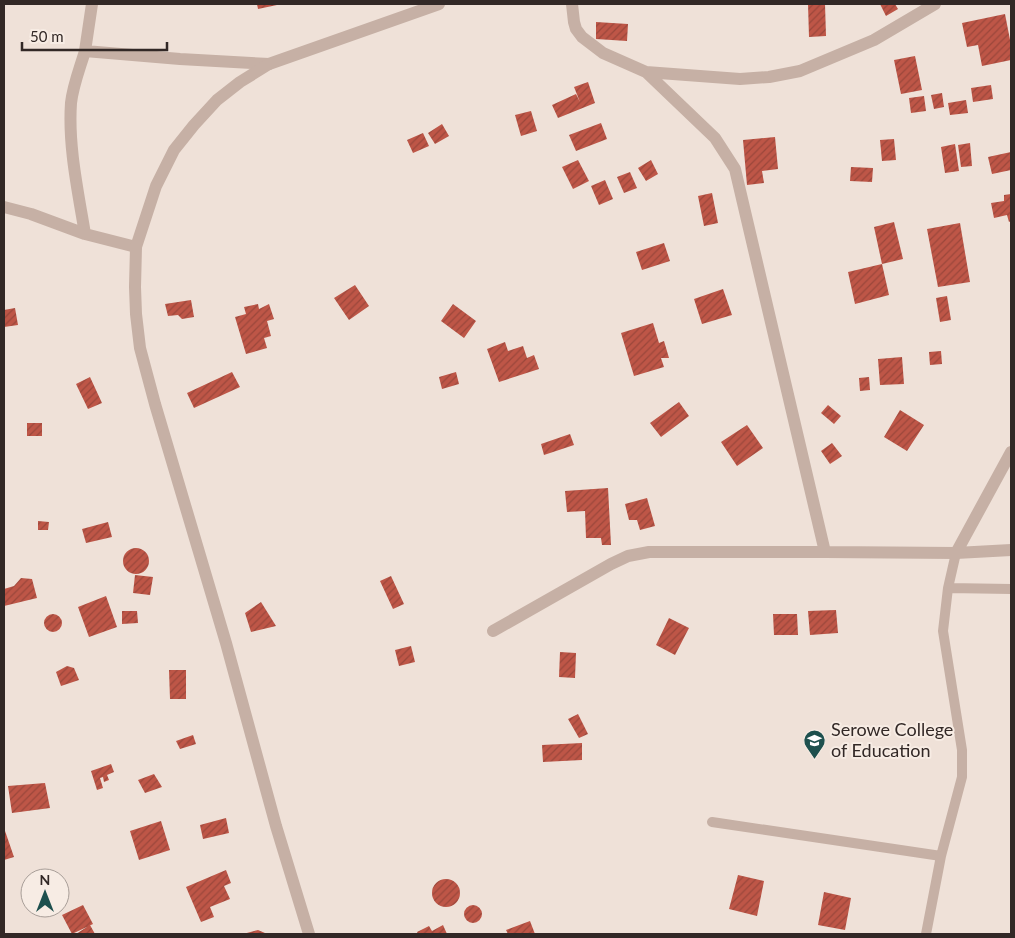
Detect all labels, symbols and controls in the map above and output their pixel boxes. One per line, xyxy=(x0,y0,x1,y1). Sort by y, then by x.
scale bar xyxy=(22,20,168,52)
text: 50 m xyxy=(30,27,64,45)
place label: Serowe College of Education xyxy=(831,718,953,761)
school or university icon: Serowe College of Education xyxy=(803,728,827,759)
north arrow xyxy=(20,868,70,918)
text: N xyxy=(40,871,50,888)

